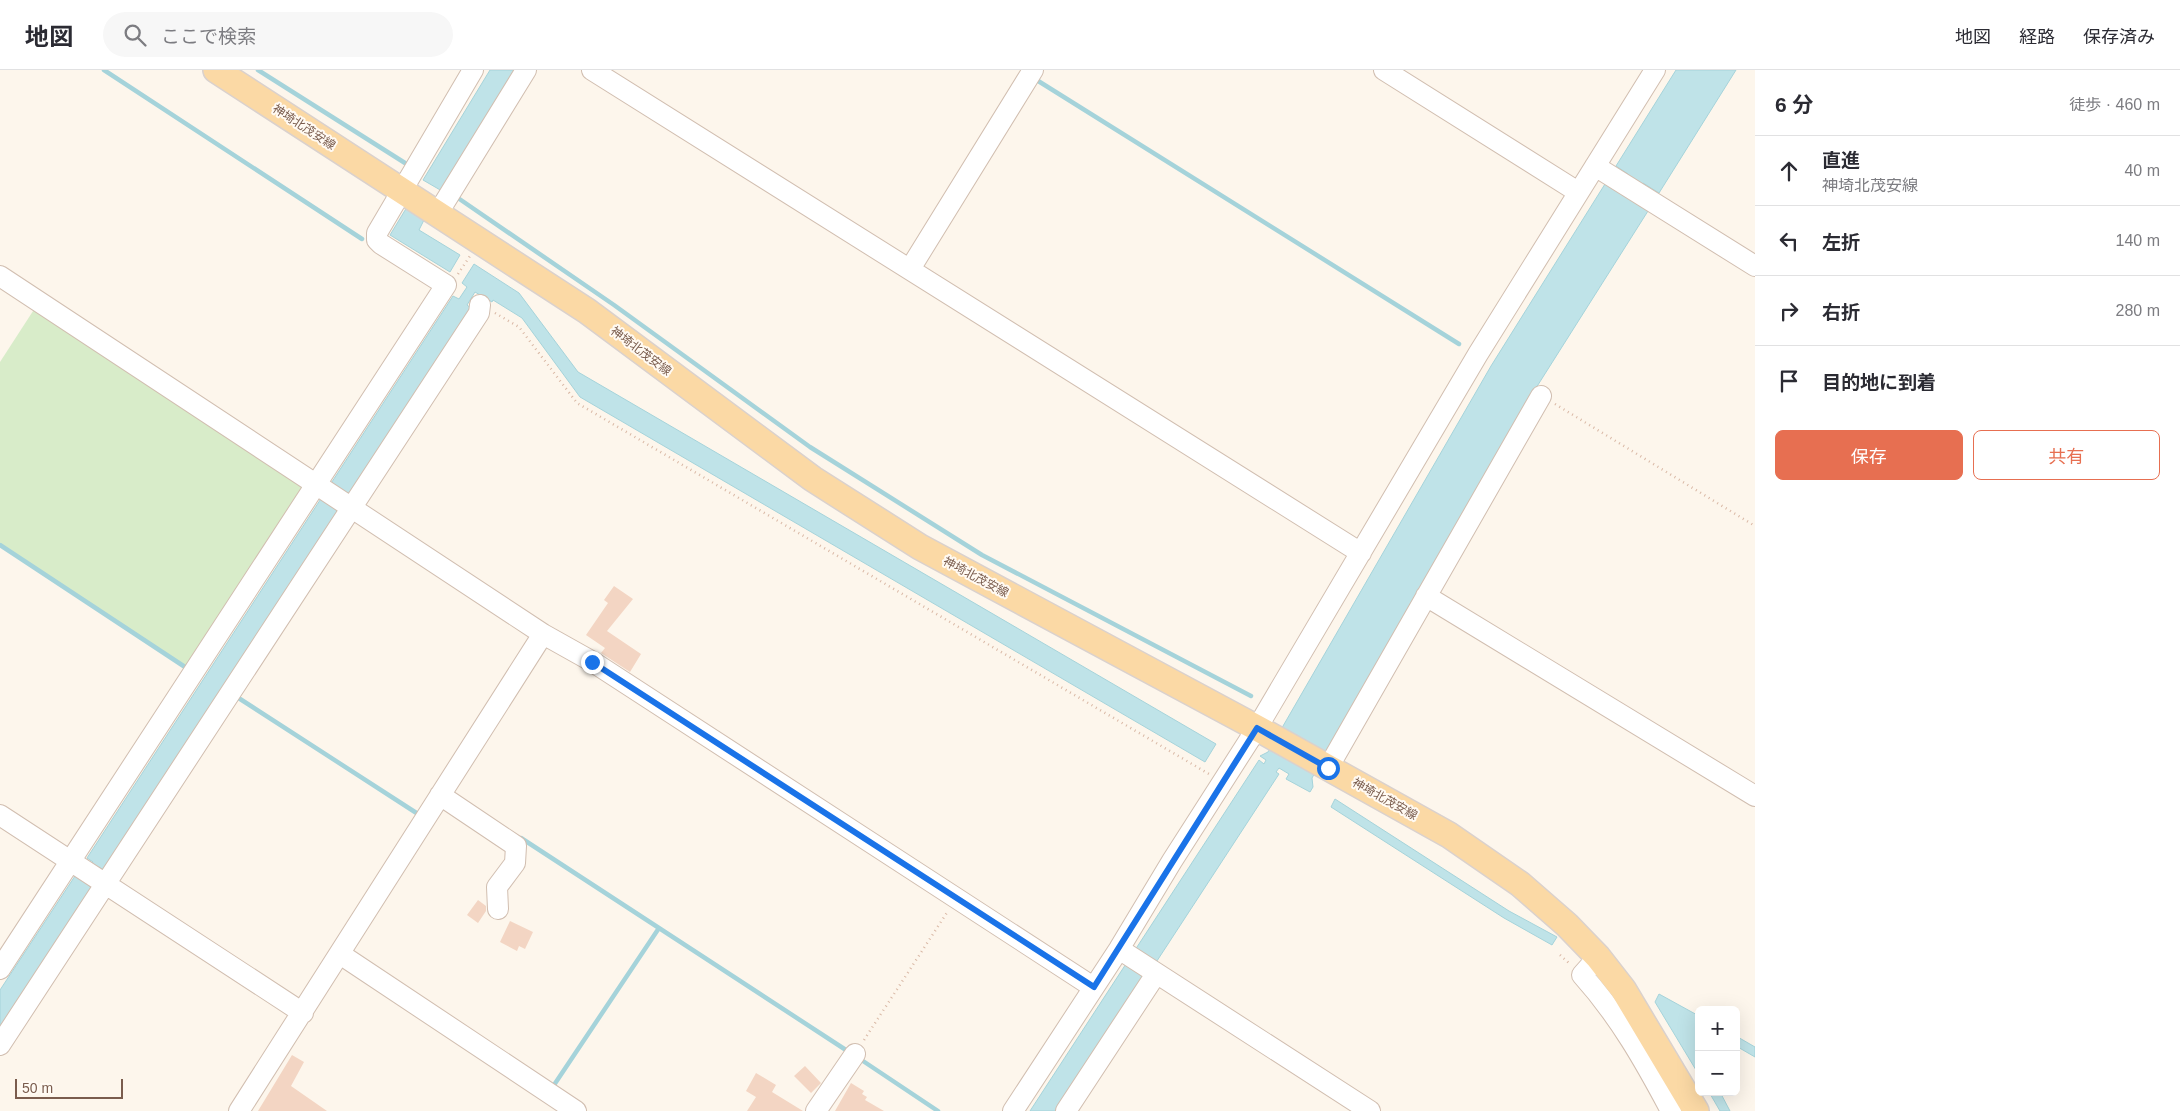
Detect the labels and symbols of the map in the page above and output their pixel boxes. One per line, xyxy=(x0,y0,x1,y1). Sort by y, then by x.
street label: 神埼北茂安線 xyxy=(270,102,338,152)
street label: 神埼北茂安線 xyxy=(608,324,674,378)
street label: 神埼北茂安線 xyxy=(941,554,1011,600)
route end xyxy=(581,651,604,674)
route start xyxy=(1317,757,1340,780)
street label: 神埼北茂安線 xyxy=(1350,775,1420,823)
scale bar xyxy=(15,1076,122,1099)

